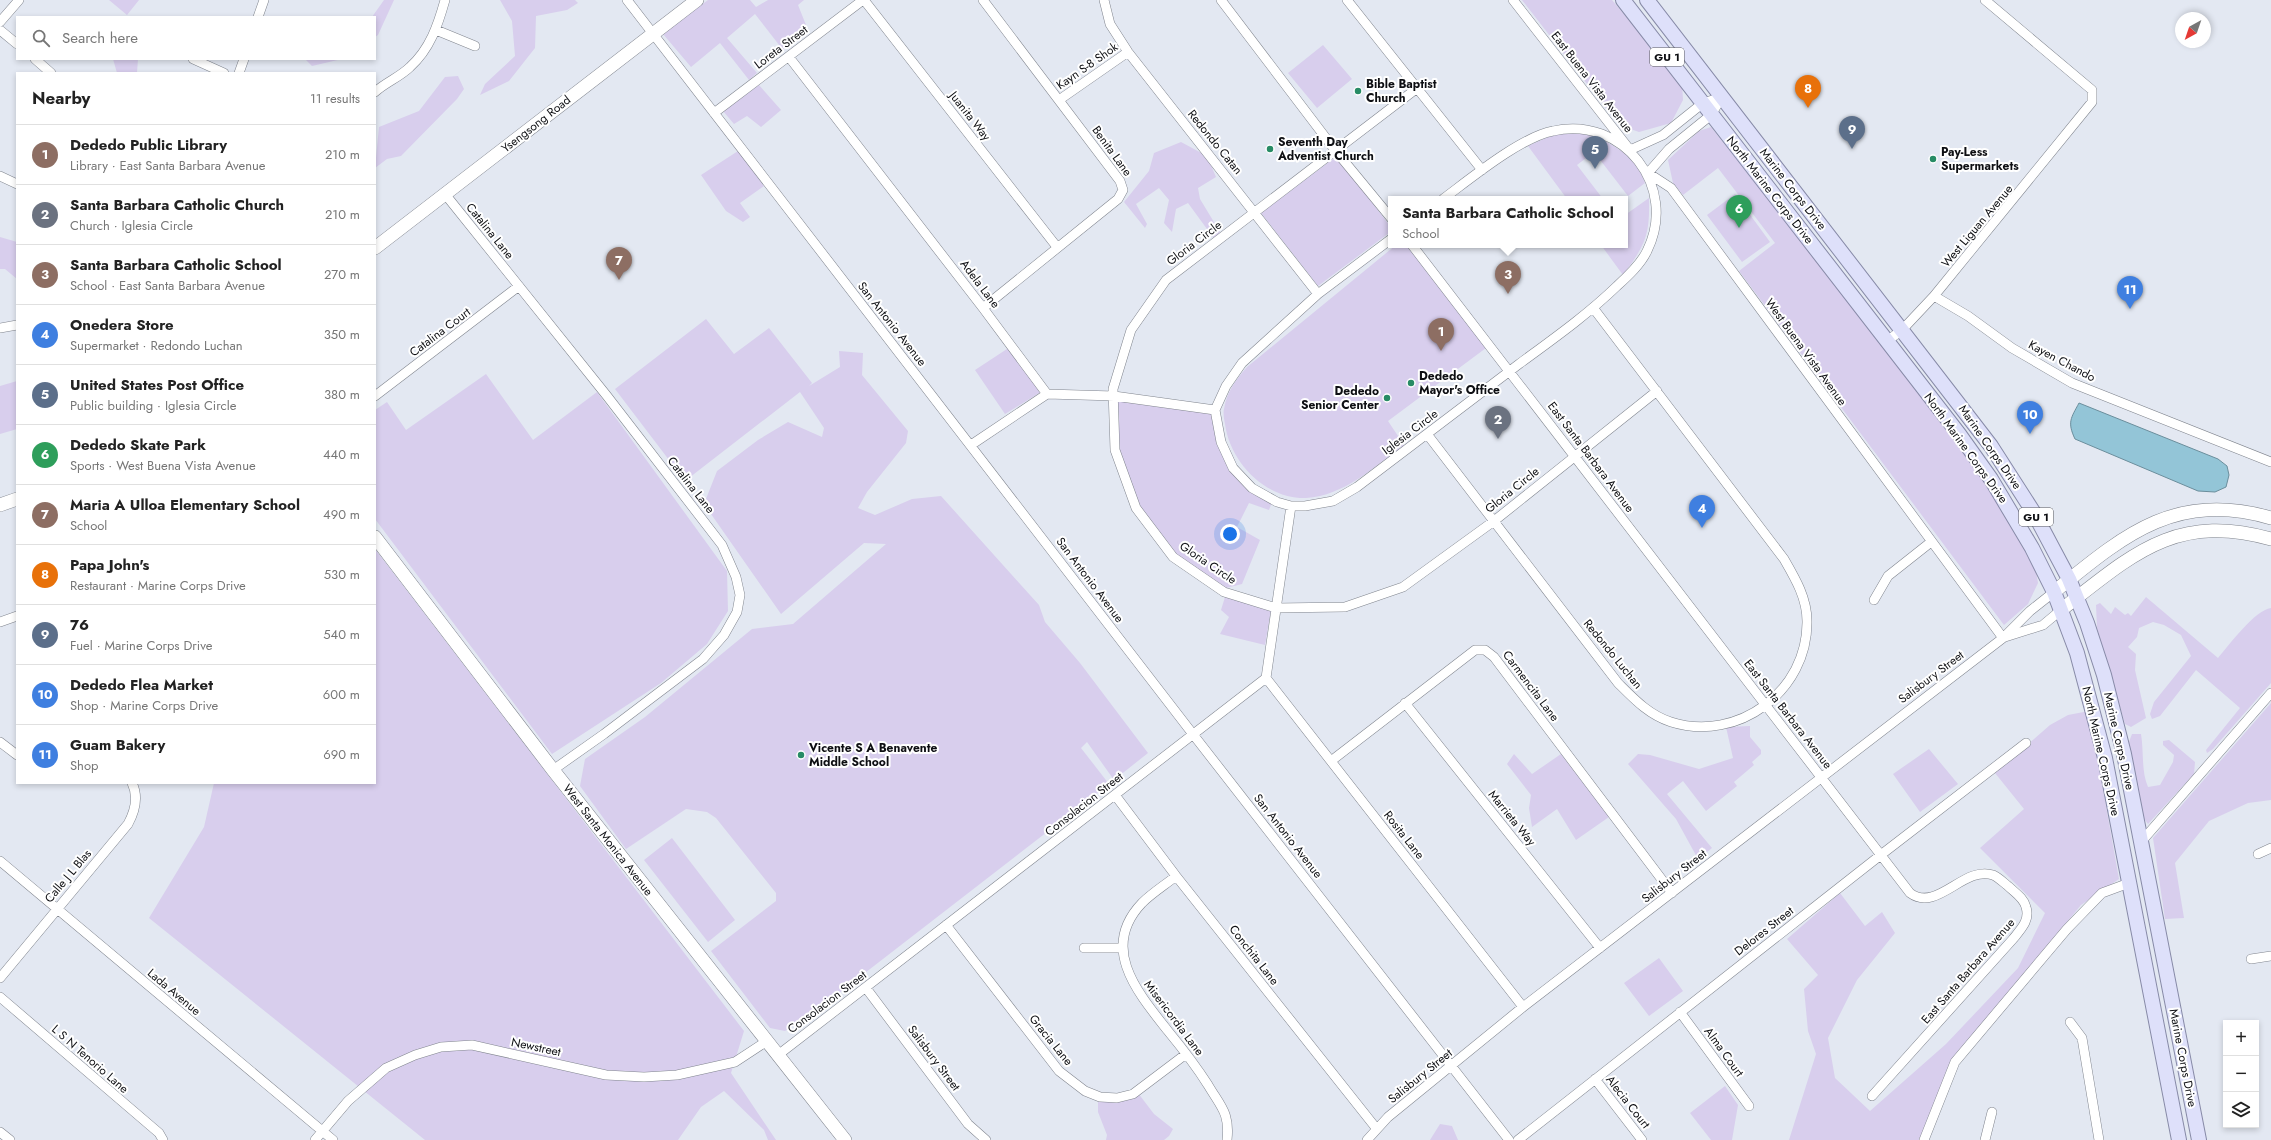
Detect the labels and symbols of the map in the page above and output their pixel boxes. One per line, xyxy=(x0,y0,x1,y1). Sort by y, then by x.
north arrow xyxy=(2175,12,2211,48)
street label: Loreta Street xyxy=(750,21,812,73)
street label: East Buena Vista Avenue xyxy=(1547,28,1637,136)
street label: Kayn S-8 Shok xyxy=(1052,38,1122,94)
road number: GU 1 xyxy=(1650,48,1684,66)
place label: Bible Baptist Church xyxy=(1366,75,1437,107)
pin: 8 xyxy=(1795,75,1821,108)
street label: Juanita Way xyxy=(944,86,995,145)
marker: Bible Baptist Church xyxy=(1353,86,1363,96)
street label: Ysengsong Road xyxy=(497,91,575,157)
street label: Redondo Catan xyxy=(1183,106,1247,178)
pin: 9 xyxy=(1839,116,1865,149)
street label: Benita Lane xyxy=(1088,122,1136,180)
street label: North Marine Corps Drive xyxy=(1722,132,1818,248)
place label: Seventh Day Adventist Church xyxy=(1277,133,1374,165)
pin: 5 xyxy=(1582,136,1608,169)
place label: Pay-Less Supermarkets xyxy=(1941,143,2019,175)
marker: Seventh Day Adventist Church xyxy=(1265,144,1275,154)
street label: Marine Corps Drive xyxy=(1755,144,1831,234)
marker: Pay-Less Supermarkets xyxy=(1928,154,1938,164)
street label: West Liguan Avenue xyxy=(1937,181,2017,271)
pin: 6 xyxy=(1726,195,1752,228)
street label: Catalina Lane xyxy=(462,199,518,263)
street label: Gloria Circle xyxy=(1163,216,1225,270)
pin: 7 xyxy=(606,247,632,280)
street label: Adela Lane xyxy=(956,256,1004,312)
pin: 3 xyxy=(1495,261,1521,294)
pin: 11 xyxy=(2117,276,2143,309)
street label: San Antonio Avenue xyxy=(853,278,931,370)
street label: West Buena Vista Avenue xyxy=(1761,295,1851,409)
street label: Catalina Court xyxy=(406,303,474,361)
pin: 1 xyxy=(1428,318,1454,351)
street label: Kayen Chando xyxy=(2025,336,2099,386)
place label: Dededo Mayor's Office xyxy=(1419,367,1500,399)
marker: Dededo Mayor's Office xyxy=(1406,378,1416,388)
place label: Dededo Senior Center xyxy=(1301,382,1379,414)
street label: North Marine Corps Drive xyxy=(1920,389,2012,507)
marker: Dededo Senior Center xyxy=(1382,393,1392,403)
street label: East Santa Barbara Avenue xyxy=(1543,398,1639,516)
street label: Marine Corps Drive xyxy=(1954,401,2026,493)
pin: 10 xyxy=(2017,401,2043,434)
street label: Iglesia Circle xyxy=(1378,405,1442,459)
pin: 2 xyxy=(1485,406,1511,439)
street label: Catalina Lane xyxy=(663,453,719,517)
street label: Gloria Circle xyxy=(1481,462,1543,518)
pin: 4 xyxy=(1689,495,1715,528)
road number: GU 1 xyxy=(2019,508,2053,526)
your location xyxy=(1220,524,1240,544)
street label: San Antonio Avenue xyxy=(1052,534,1128,626)
street label: Gloria Circle xyxy=(1176,537,1240,589)
street label: Redondo Luchan xyxy=(1579,615,1647,693)
street label: Salisbury Street xyxy=(1894,646,1968,708)
street label: Carmencita Lane xyxy=(1498,647,1564,725)
street label: East Santa Barbara Avenue xyxy=(1739,655,1837,773)
street label: North Marine Corps Drive xyxy=(2077,684,2125,818)
street label: Marine Corps Drive xyxy=(2099,690,2139,792)
place label: Vicente S A Benavente Middle School xyxy=(808,739,938,771)
marker: Vicente S A Benavente Middle School xyxy=(796,750,806,760)
street label: Consolacion Street xyxy=(1041,768,1127,840)
street label: West Santa Monica Avenue xyxy=(559,780,657,900)
street label: Marrieta Way xyxy=(1484,786,1541,850)
street label: San Antonio Avenue xyxy=(1249,790,1327,882)
street label: Rosita Lane xyxy=(1379,807,1429,863)
street label: Calle J L Blas xyxy=(40,845,96,907)
street label: Salisbury Street xyxy=(1638,845,1710,907)
street label: Delores Street xyxy=(1731,902,1798,960)
street label: East Santa Barbara Avenue xyxy=(1917,914,2019,1028)
street label: Conchita Lane xyxy=(1225,921,1283,989)
street label: Lada Avenue xyxy=(143,964,205,1020)
street label: Consolacion Street xyxy=(784,966,870,1038)
street label: Misericordia Lane xyxy=(1140,976,1208,1060)
street label: Marine Corps Drive xyxy=(2165,1007,2201,1109)
street label: Gracia Lane xyxy=(1025,1011,1077,1069)
street label: L S N Tenorio Lane xyxy=(48,1021,132,1097)
street label: Salisbury Street xyxy=(903,1021,965,1095)
street label: Alma Court xyxy=(1700,1023,1748,1081)
street label: Newstreet xyxy=(509,1033,563,1061)
street label: Salisbury Street xyxy=(1384,1044,1456,1108)
street label: Alecia Court xyxy=(1601,1072,1655,1133)

